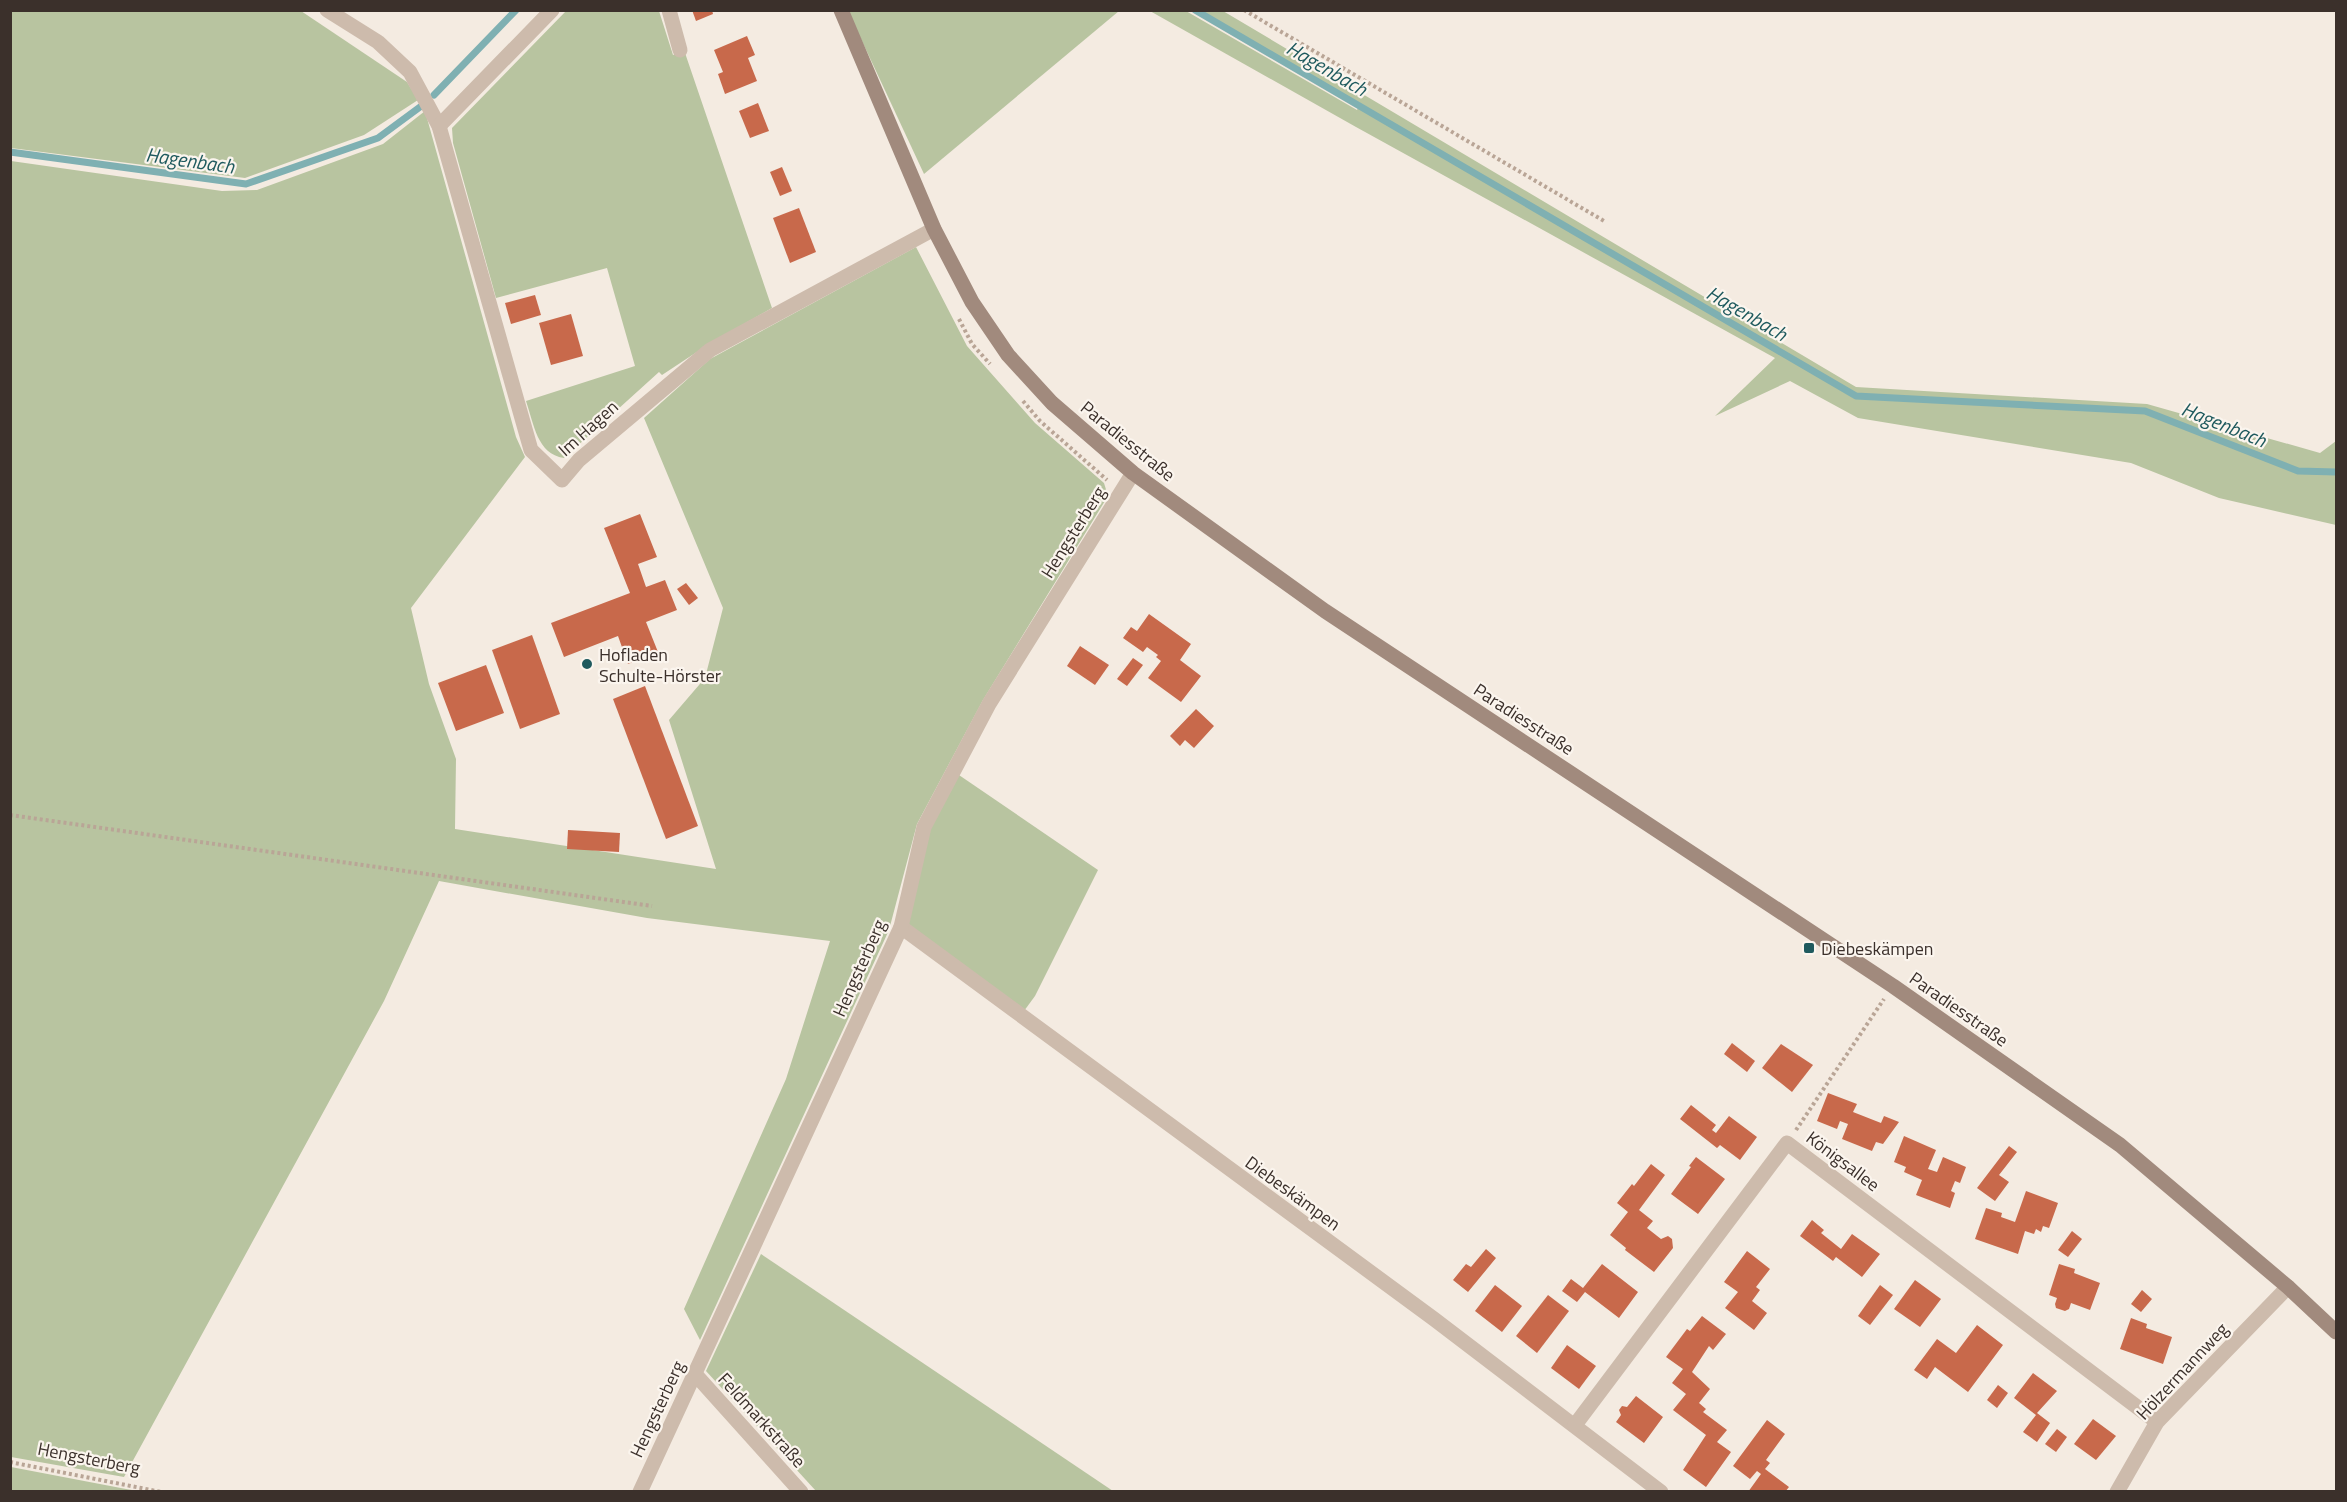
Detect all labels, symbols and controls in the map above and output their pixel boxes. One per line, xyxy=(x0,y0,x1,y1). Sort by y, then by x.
water label: Hagenbach xyxy=(1281,32,1374,104)
water label: Hagenbach xyxy=(144,138,237,182)
water label: Hagenbach xyxy=(1701,277,1794,349)
water label: Hagenbach xyxy=(2177,393,2272,455)
street label: Im Hagen xyxy=(552,394,624,462)
street label: Paradiesstraße xyxy=(1075,394,1181,488)
street label: Hengsterberg xyxy=(1034,481,1112,583)
place label: Hofladen Schulte-Hörster xyxy=(599,641,721,689)
marker: Hofladen Schulte-Hörster xyxy=(580,657,594,671)
street label: Paradiesstraße xyxy=(1468,676,1580,762)
street label: Hengsterberg xyxy=(826,915,892,1021)
place label: Diebeskämpen xyxy=(1821,935,1933,962)
marker: Diebeskämpen xyxy=(1802,941,1816,955)
street label: Paradiesstraße xyxy=(1904,965,2014,1053)
street label: Königsallee xyxy=(1800,1124,1886,1198)
street label: Diebeskämpen xyxy=(1240,1149,1346,1237)
street label: Hölzermannweg xyxy=(2130,1316,2234,1426)
street label: Hengsterberg xyxy=(623,1356,691,1462)
street label: Feldmarkstraße xyxy=(712,1366,812,1474)
street label: Hengsterberg xyxy=(35,1435,143,1481)

